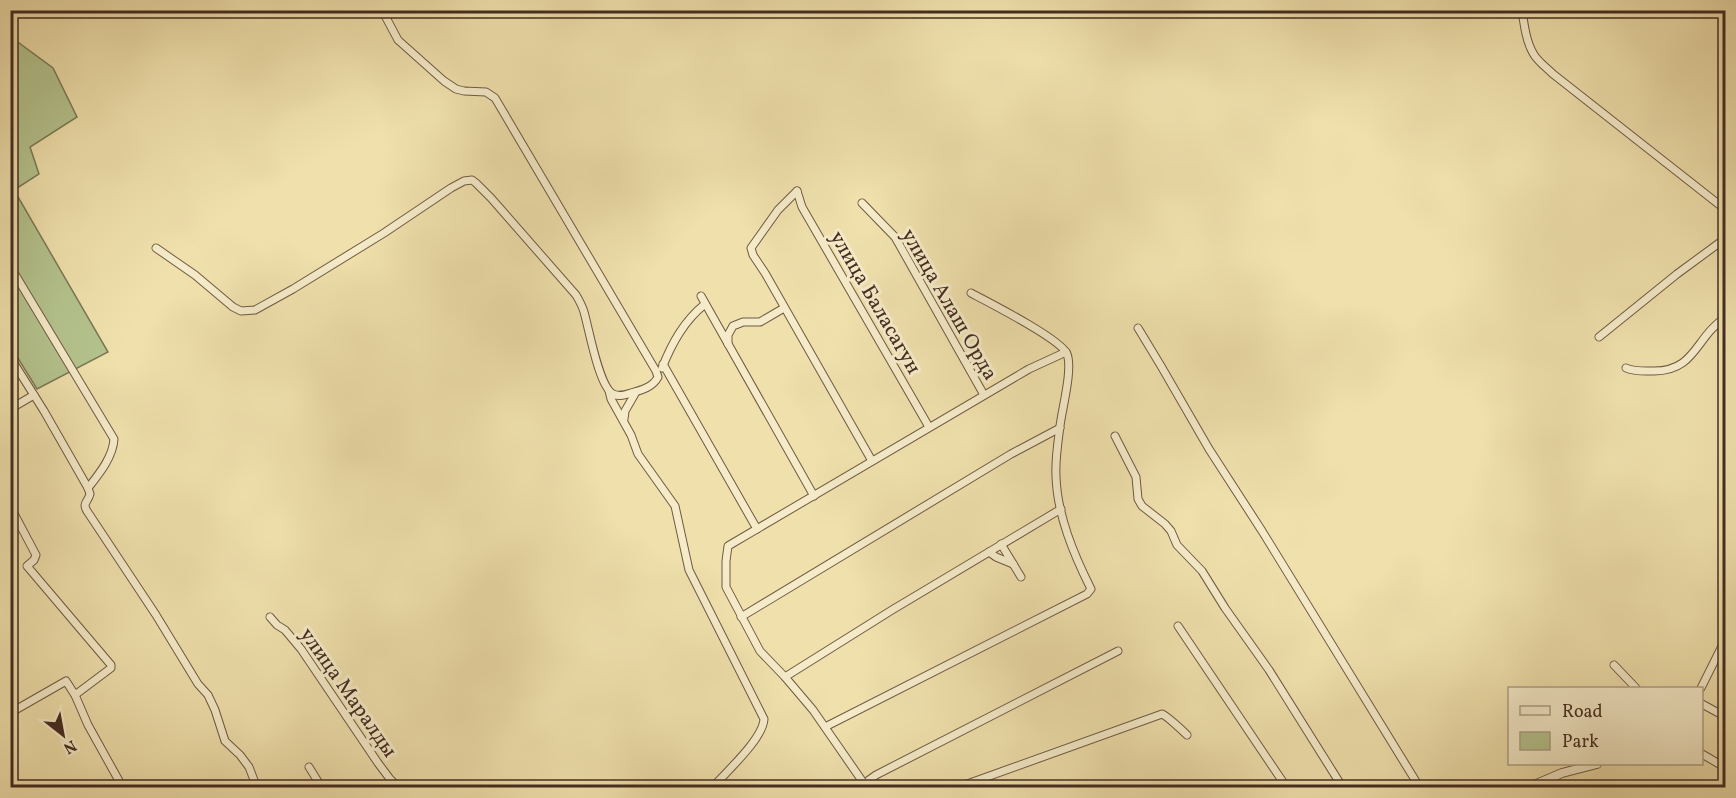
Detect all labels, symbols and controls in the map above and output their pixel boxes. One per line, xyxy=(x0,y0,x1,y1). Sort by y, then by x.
street label: улица Алаш Орда xyxy=(893,224,1004,386)
street label: улица Баласагун xyxy=(822,226,928,380)
street label: улица Маралды xyxy=(292,622,404,764)
legend xyxy=(1508,687,1703,765)
text: Road xyxy=(1562,700,1603,725)
north arrow xyxy=(33,705,93,765)
text: Park xyxy=(1562,730,1599,755)
text: N xyxy=(59,734,80,759)

